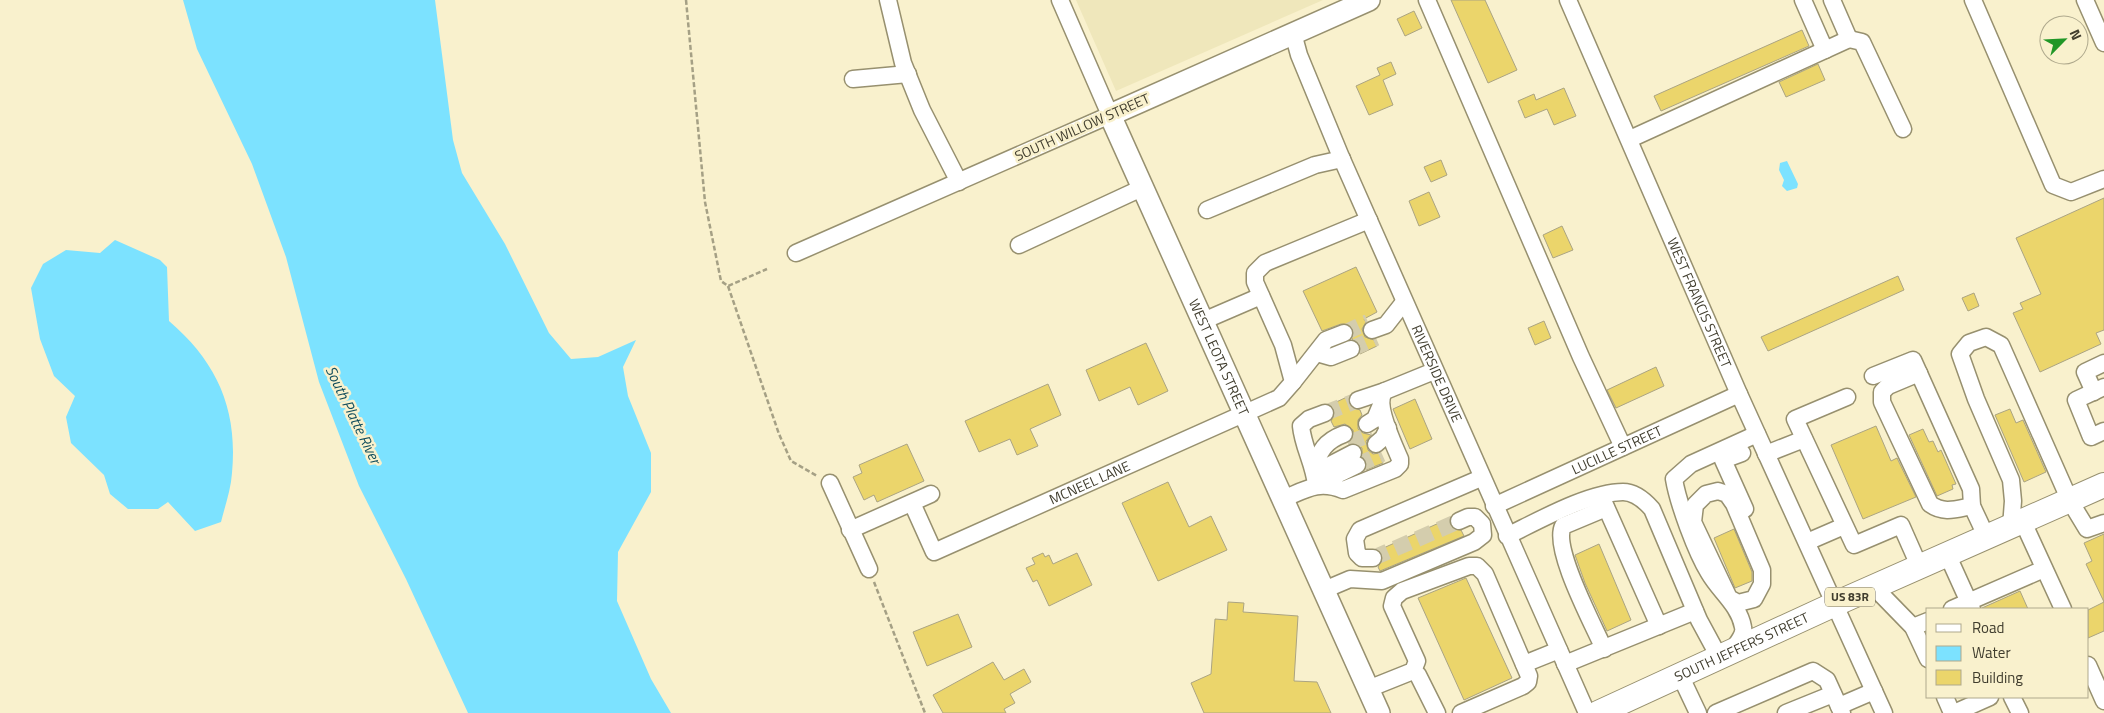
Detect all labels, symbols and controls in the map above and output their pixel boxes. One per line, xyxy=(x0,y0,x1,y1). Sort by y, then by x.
north arrow xyxy=(2039,15,2089,65)
text: N xyxy=(2065,26,2088,43)
street label: SOUTH WILLOW STREET xyxy=(1011,87,1153,166)
street label: WEST FRANCIS STREET xyxy=(1662,234,1738,372)
street label: WEST LEOTA STREET xyxy=(1184,295,1255,419)
street label: RIVERSIDE DRIVE xyxy=(1407,321,1468,426)
water label: South Platte River xyxy=(320,362,388,470)
street label: LUCILLE STREET xyxy=(1568,419,1666,479)
street label: MCNEEL LANE xyxy=(1046,455,1133,509)
road number: US 83R xyxy=(1825,588,1875,606)
street label: SOUTH JEFFERS STREET xyxy=(1671,606,1813,687)
legend xyxy=(1926,608,2089,698)
text: Road xyxy=(1972,616,2004,639)
text: Water xyxy=(1972,641,2011,664)
text: Building xyxy=(1972,666,2023,689)

